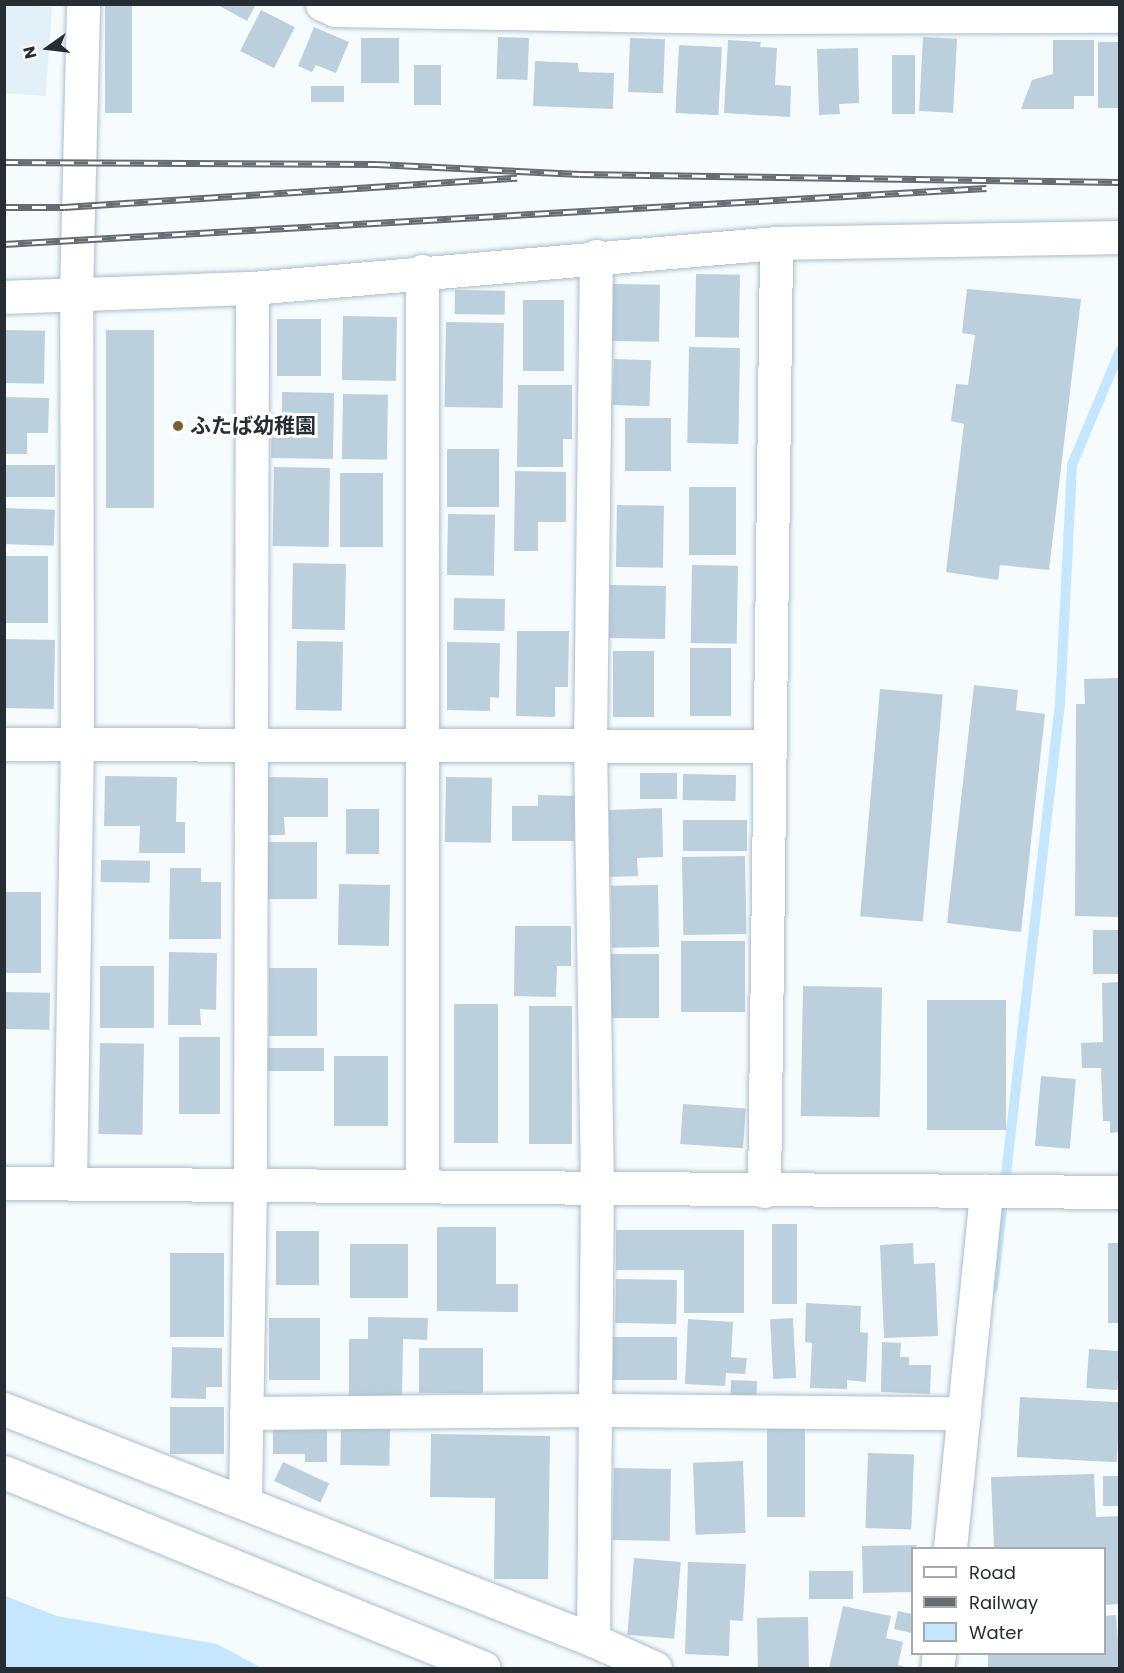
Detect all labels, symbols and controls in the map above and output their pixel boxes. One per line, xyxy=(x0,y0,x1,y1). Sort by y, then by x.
north arrow xyxy=(18,18,78,78)
text: N xyxy=(17,44,43,61)
place label: ふたば幼稚園 xyxy=(190,413,316,439)
marker: ふたば幼稚園 xyxy=(171,419,185,433)
legend xyxy=(911,1547,1106,1655)
text: Road xyxy=(969,1560,1016,1585)
text: Railway xyxy=(969,1590,1038,1615)
text: Water xyxy=(969,1620,1023,1645)

